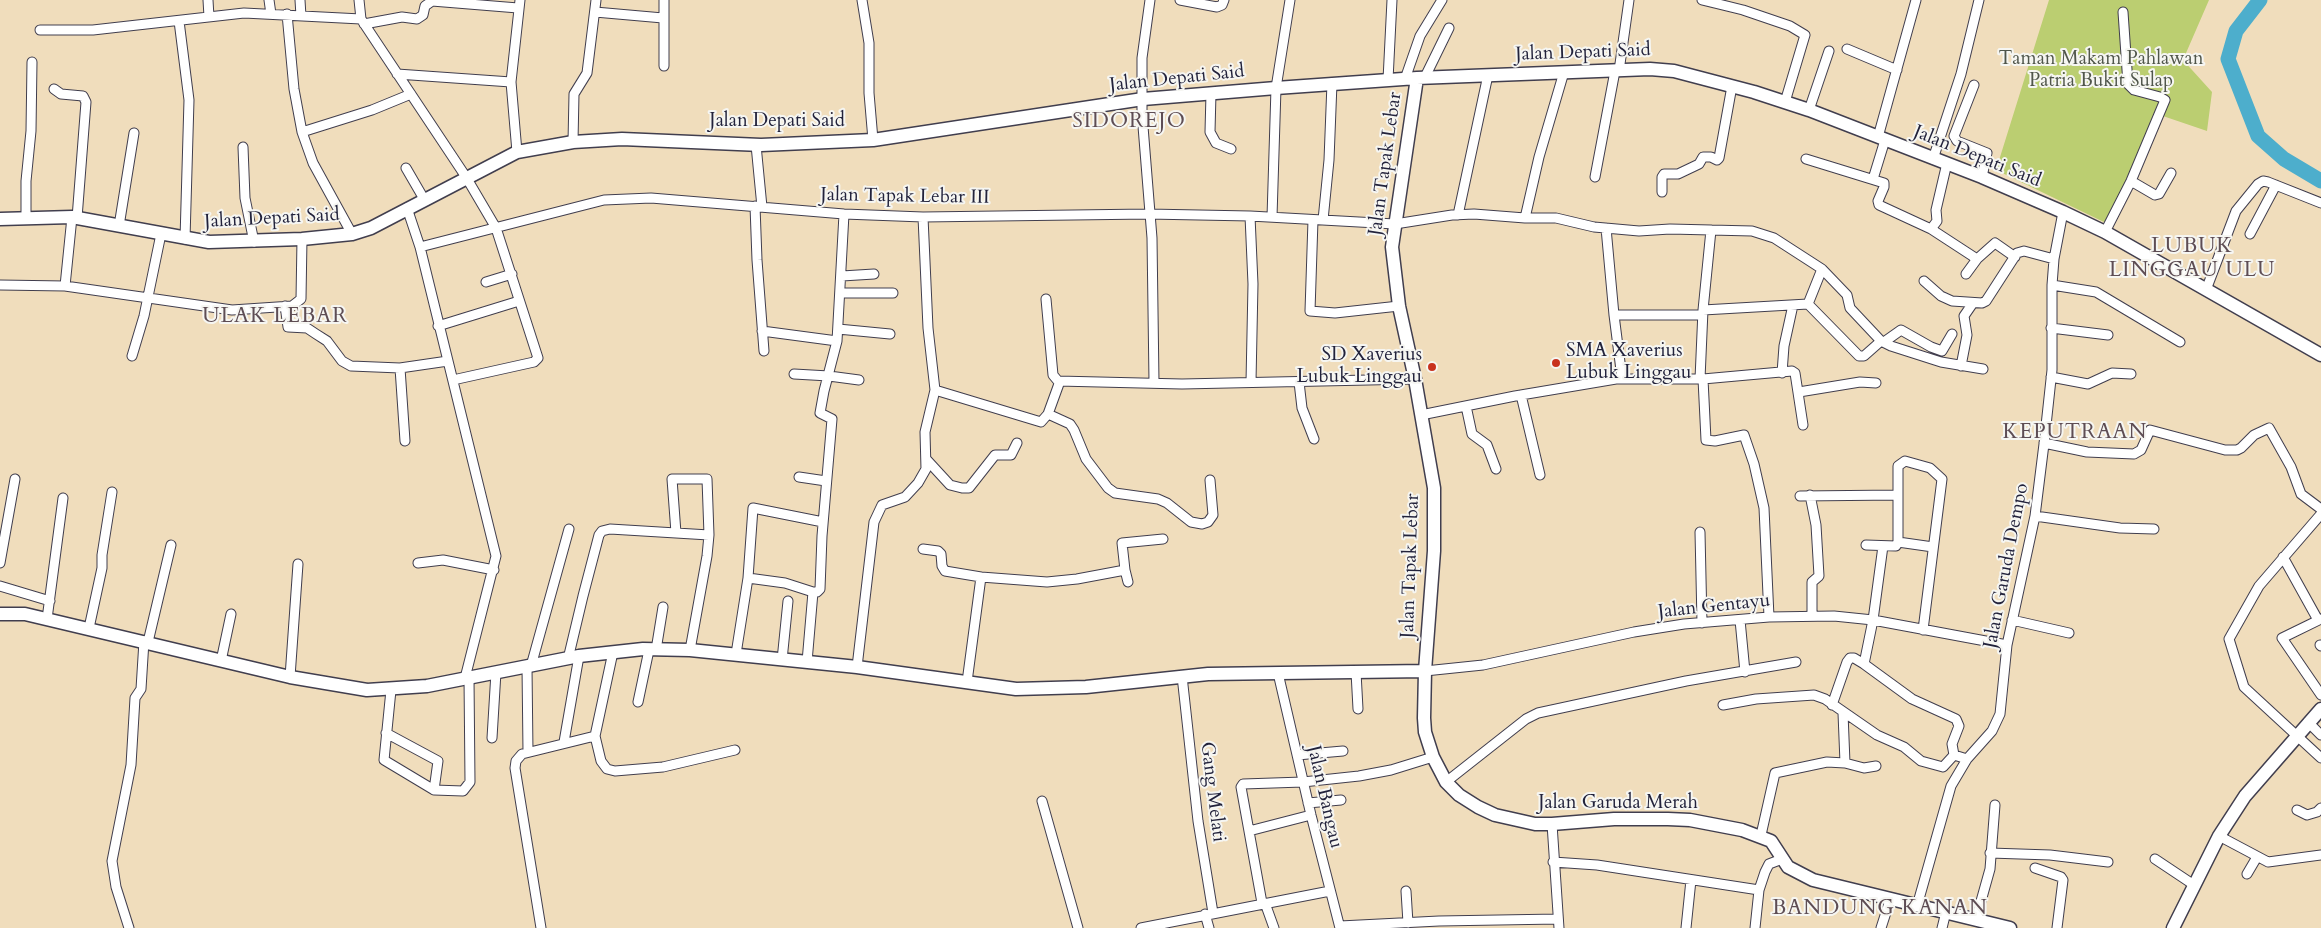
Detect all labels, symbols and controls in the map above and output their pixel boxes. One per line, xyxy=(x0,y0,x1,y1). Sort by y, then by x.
street label: Jalan Depati Said xyxy=(1515,39,1651,67)
park label: Taman Makam Pahlawan Patria Bukit Sulap xyxy=(1998,49,2204,93)
street label: Jalan Depati Said xyxy=(1108,61,1246,97)
street label: Jalan Tapak Lebar xyxy=(1365,91,1407,237)
district label: SIDOREJO xyxy=(1071,109,1187,135)
street label: Jalan Depati Said xyxy=(709,111,845,133)
street label: Jalan Depati Said xyxy=(1910,121,2044,193)
street label: Jalan Tapak Lebar III xyxy=(820,184,990,210)
street label: Jalan Depati Said xyxy=(204,204,340,234)
district label: LUBUK LINGGAU ULU xyxy=(2107,234,2277,284)
district label: ULAK LEBAR xyxy=(201,304,349,330)
place label: SMA Xaverius Lubuk Linggau xyxy=(1566,341,1691,385)
place label: SD Xaverius Lubuk Linggau xyxy=(1297,345,1422,389)
marker: SMA Xaverius Lubuk Linggau xyxy=(1550,357,1562,369)
marker: SD Xaverius Lubuk Linggau xyxy=(1426,361,1438,373)
district label: KEPUTRAAN xyxy=(2001,420,2149,446)
street label: Jalan Garuda Dempo xyxy=(1980,481,2034,651)
street label: Jalan Tapak Lebar xyxy=(1397,493,1425,639)
street label: Jalan Gentayu xyxy=(1657,590,1771,624)
street label: Gang Melati xyxy=(1195,741,1229,843)
street label: Jalan Bangau xyxy=(1301,743,1347,851)
street label: Jalan Garuda Merah xyxy=(1538,793,1698,815)
district label: BANDUNG KANAN xyxy=(1770,896,1990,922)

